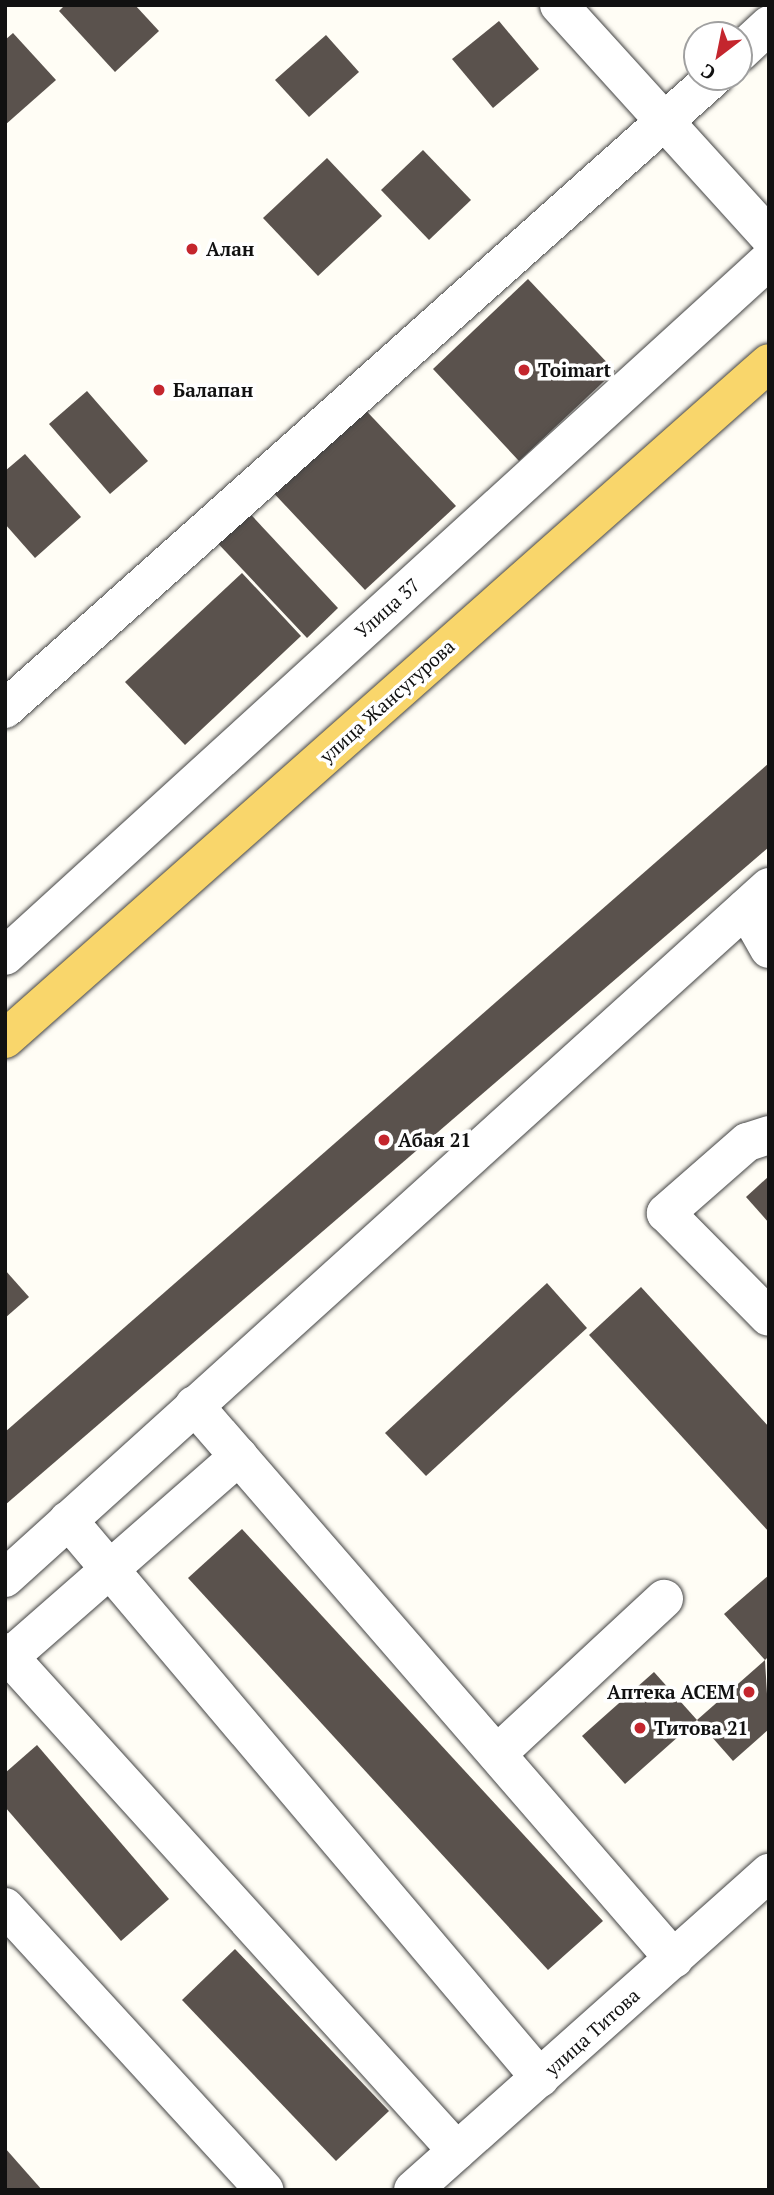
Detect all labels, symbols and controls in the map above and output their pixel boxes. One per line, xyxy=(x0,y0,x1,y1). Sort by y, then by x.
north arrow xyxy=(683,21,753,91)
text: С xyxy=(696,59,720,86)
place label: Алан xyxy=(206,238,254,260)
marker: Алан xyxy=(184,241,200,257)
place label: Toimart xyxy=(538,359,611,381)
marker: Toimart xyxy=(516,362,532,378)
place label: Балапан xyxy=(173,379,253,401)
marker: Балапан xyxy=(151,382,167,398)
street label: Улица 37 xyxy=(350,573,424,643)
street label: улица Жансугурова xyxy=(315,635,459,767)
place label: Абая 21 xyxy=(398,1129,471,1151)
marker: Абая 21 xyxy=(376,1132,392,1148)
place label: Аптека АСЕМ xyxy=(607,1681,735,1703)
marker: Аптека АСЕМ xyxy=(741,1684,757,1700)
place label: Титова 21 xyxy=(654,1717,748,1739)
marker: Титова 21 xyxy=(632,1720,648,1736)
street label: улица Титова xyxy=(540,1984,644,2080)

